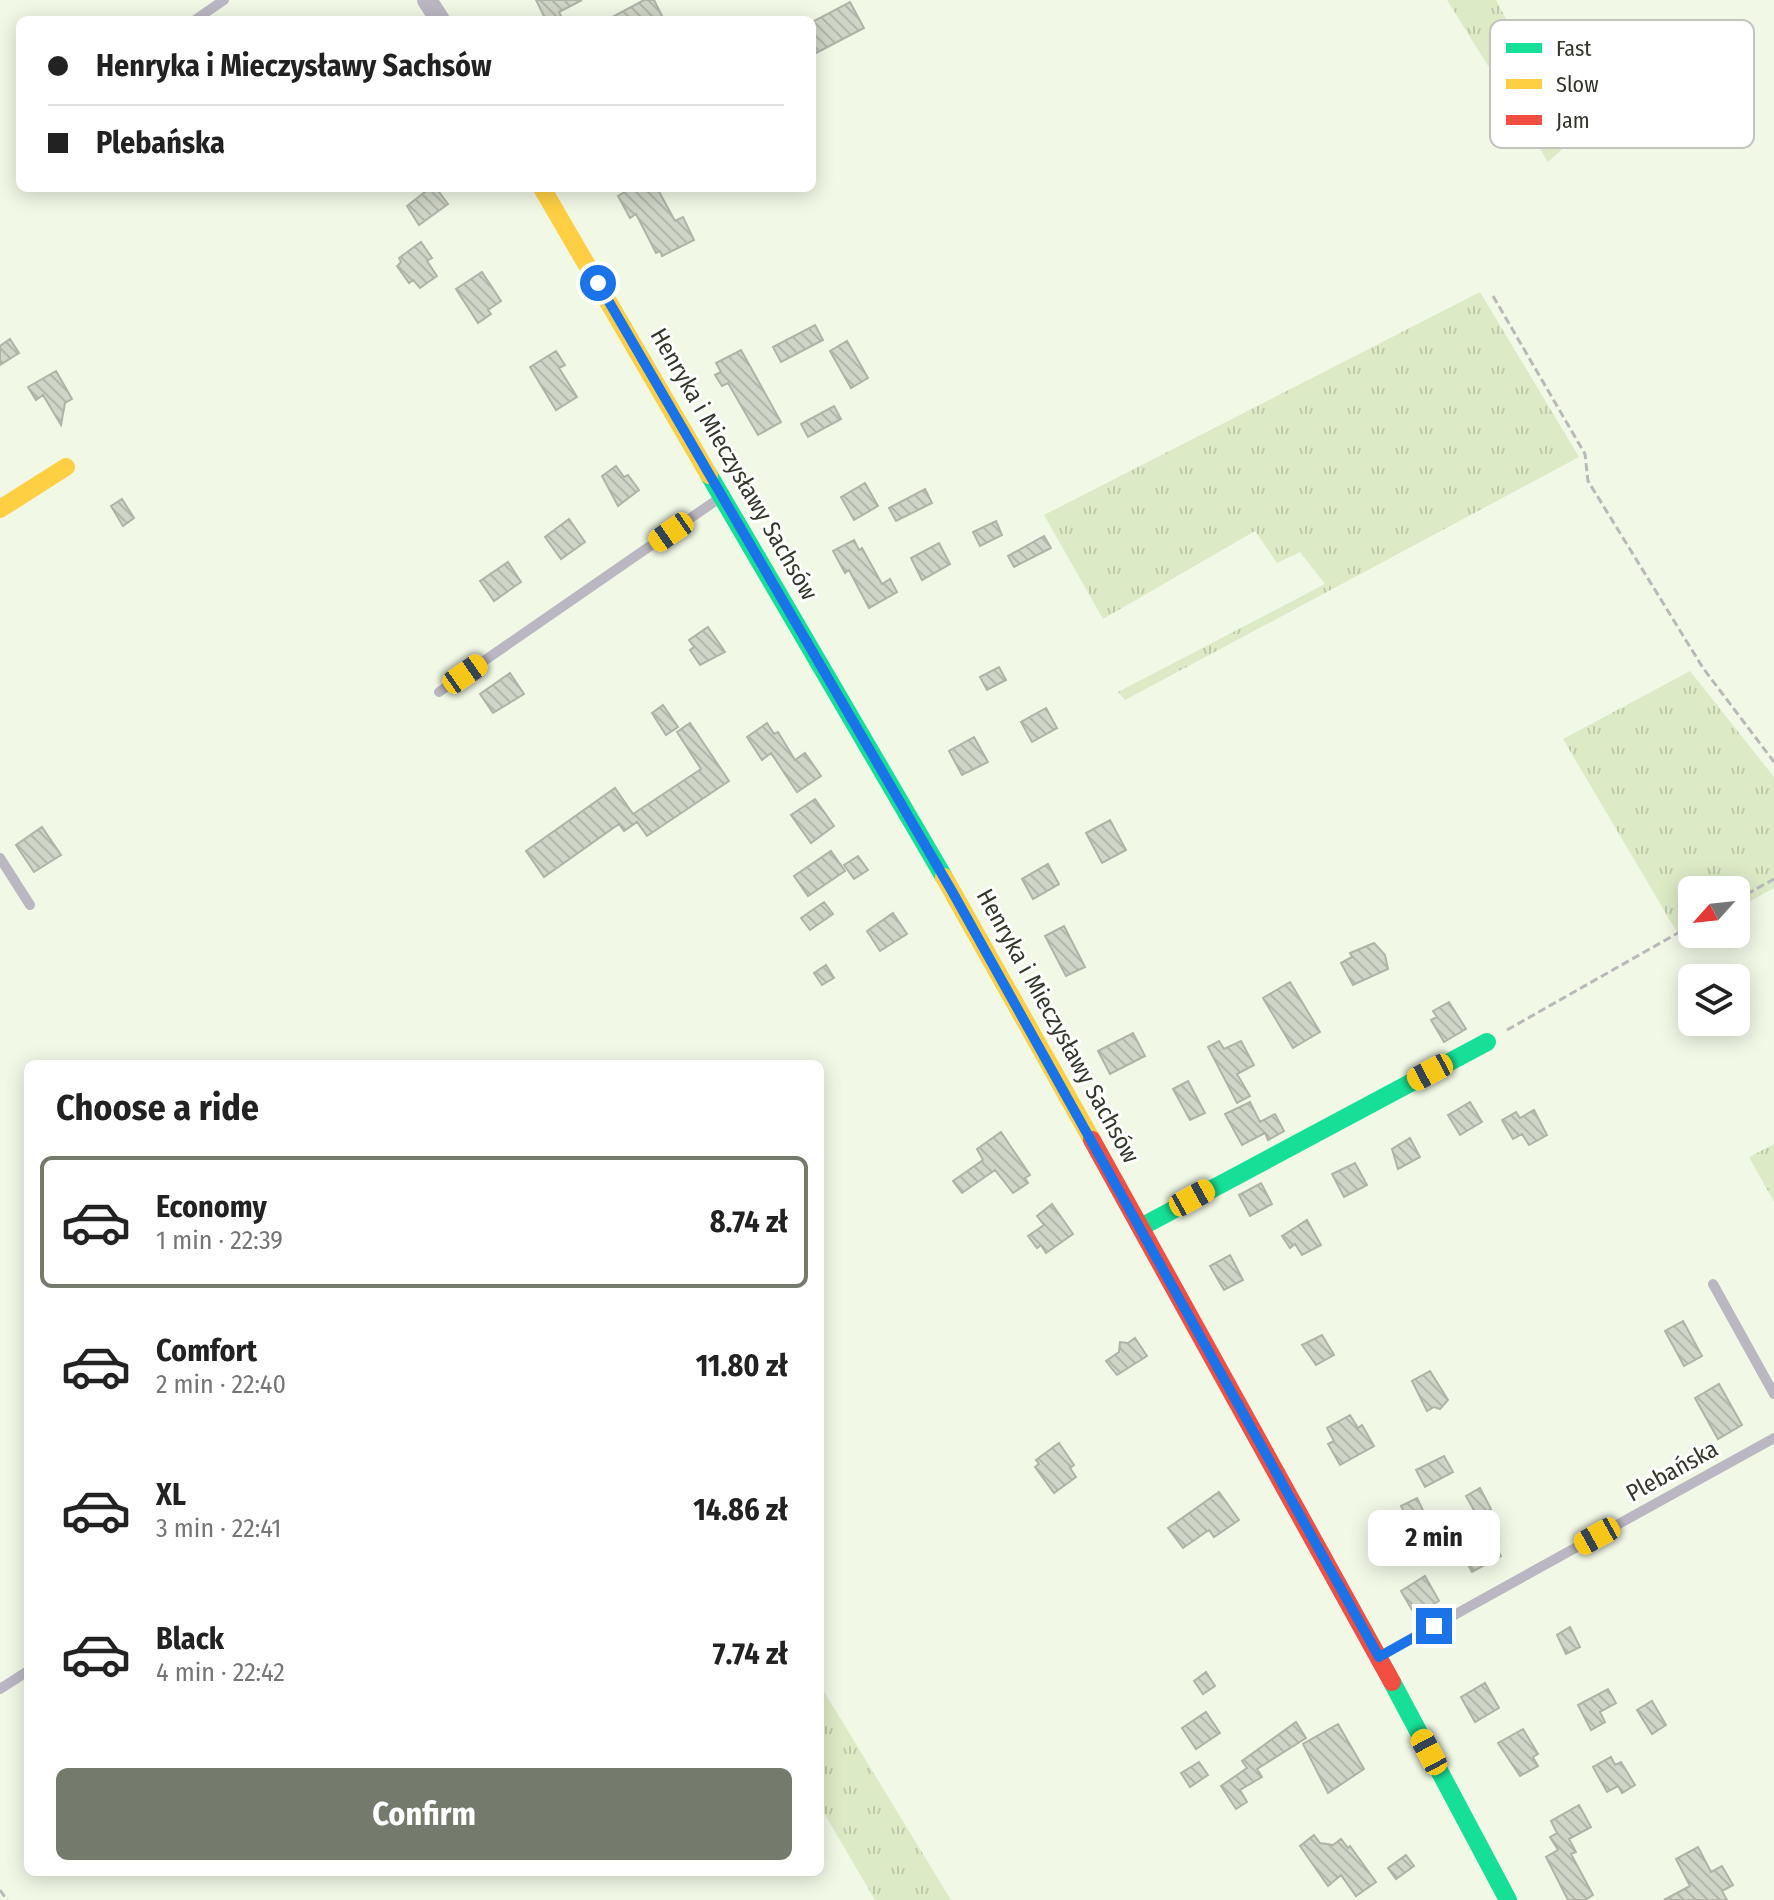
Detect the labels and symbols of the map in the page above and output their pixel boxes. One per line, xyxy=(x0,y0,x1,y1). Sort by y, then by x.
legend xyxy=(1490,20,1754,148)
text: Fast xyxy=(1556,35,1592,62)
text: Slow xyxy=(1556,71,1599,98)
text: Jam xyxy=(1556,107,1590,134)
route start xyxy=(580,265,616,301)
street label: Henryka i Mieczysławy Sachsów xyxy=(645,323,823,605)
car xyxy=(644,508,698,556)
car xyxy=(438,650,492,698)
north arrow xyxy=(1678,876,1750,948)
street label: Henryka i Mieczysławy Sachsów xyxy=(971,884,1145,1168)
car xyxy=(1403,1050,1457,1094)
car xyxy=(1165,1176,1219,1220)
street label: Plebańska xyxy=(1621,1434,1723,1508)
callout: 2 min xyxy=(1368,1510,1500,1566)
car xyxy=(1570,1514,1624,1558)
route end xyxy=(1416,1608,1452,1644)
car xyxy=(1407,1725,1451,1779)

